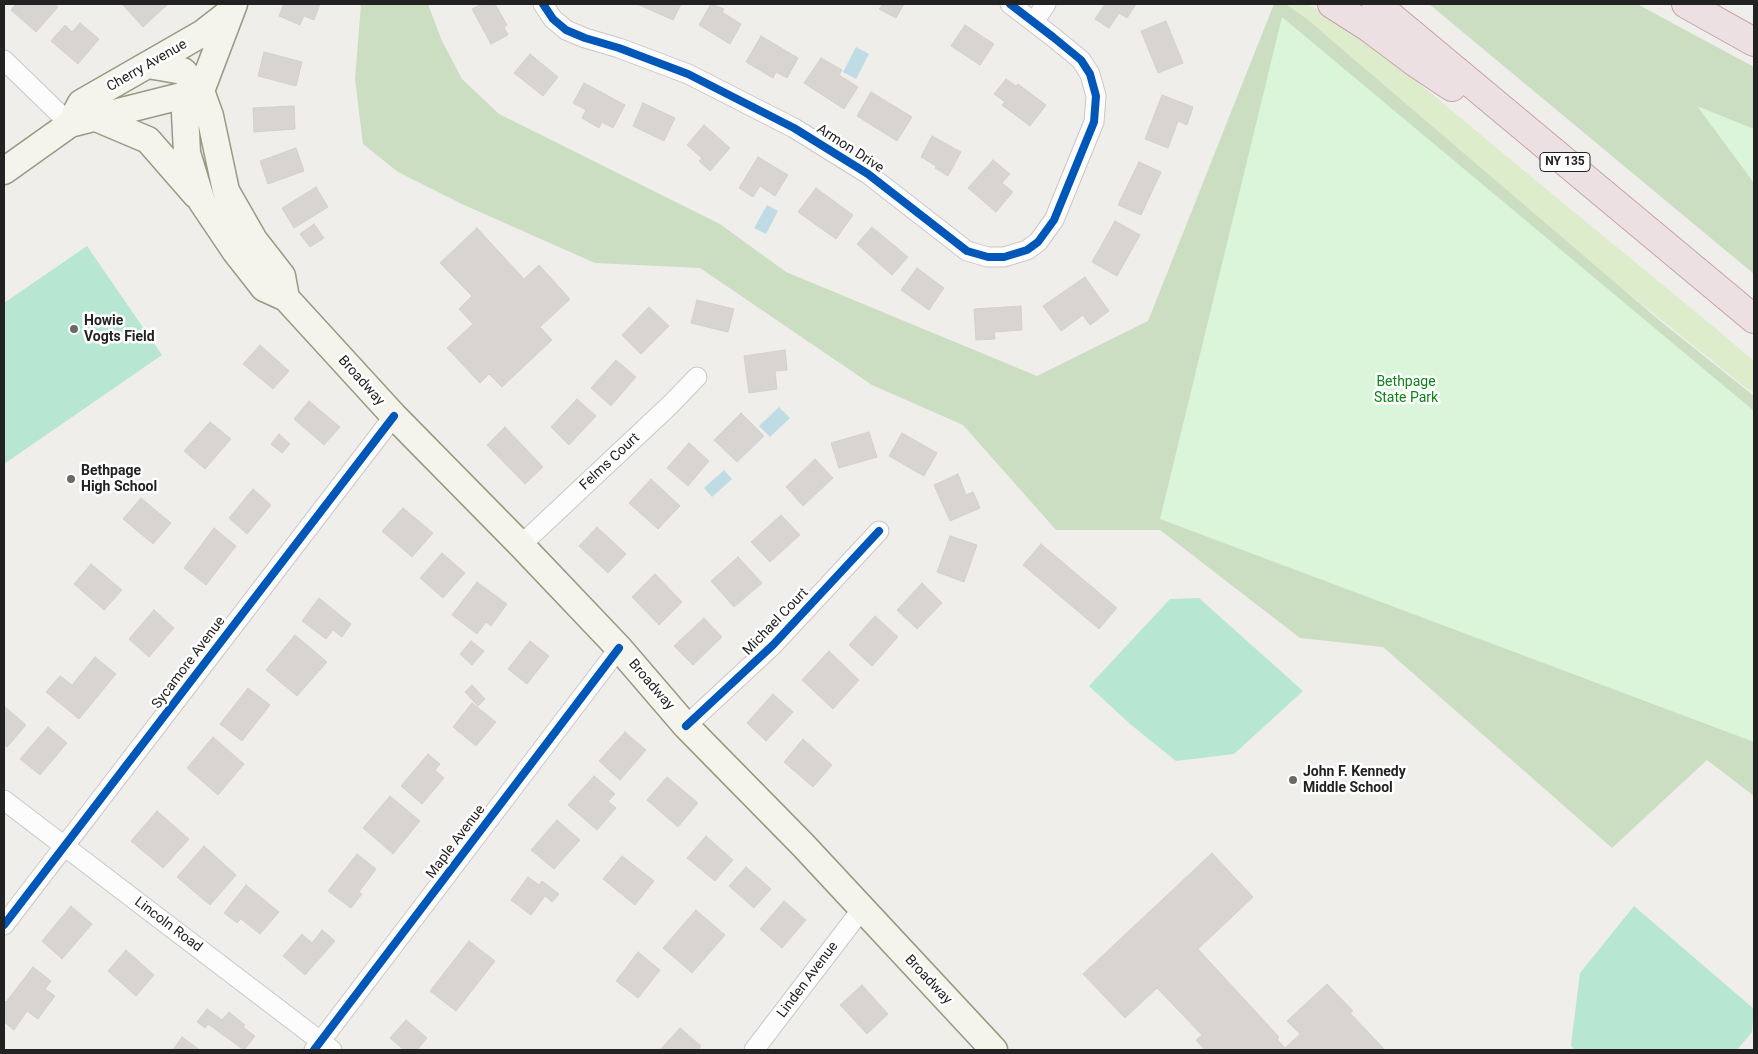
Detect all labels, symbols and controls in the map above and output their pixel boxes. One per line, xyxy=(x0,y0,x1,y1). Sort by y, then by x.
street label: Cherry Avenue xyxy=(104,36,190,96)
street label: Armon Drive xyxy=(813,121,887,177)
road number: NY 135 xyxy=(1540,152,1590,172)
place label: Howie Vogts Field xyxy=(84,313,155,346)
marker: Howie Vogts Field xyxy=(68,323,80,335)
street label: Broadway xyxy=(334,353,388,409)
park label: Bethpage State Park xyxy=(1374,374,1438,407)
street label: Felms Court xyxy=(577,430,643,494)
place label: Bethpage High School xyxy=(81,463,157,496)
marker: Bethpage High School xyxy=(65,473,77,485)
street label: Michael Court xyxy=(740,585,812,659)
street label: Sycamore Avenue xyxy=(149,613,229,713)
street label: Broadway xyxy=(624,656,678,714)
place label: John F. Kennedy Middle School xyxy=(1303,764,1406,796)
marker: John F. Kennedy Middle School xyxy=(1287,774,1299,786)
street label: Maple Avenue xyxy=(423,802,489,882)
street label: Lincoln Road xyxy=(131,894,205,956)
street label: Linden Avenue xyxy=(774,939,842,1021)
street label: Broadway xyxy=(901,952,955,1008)

